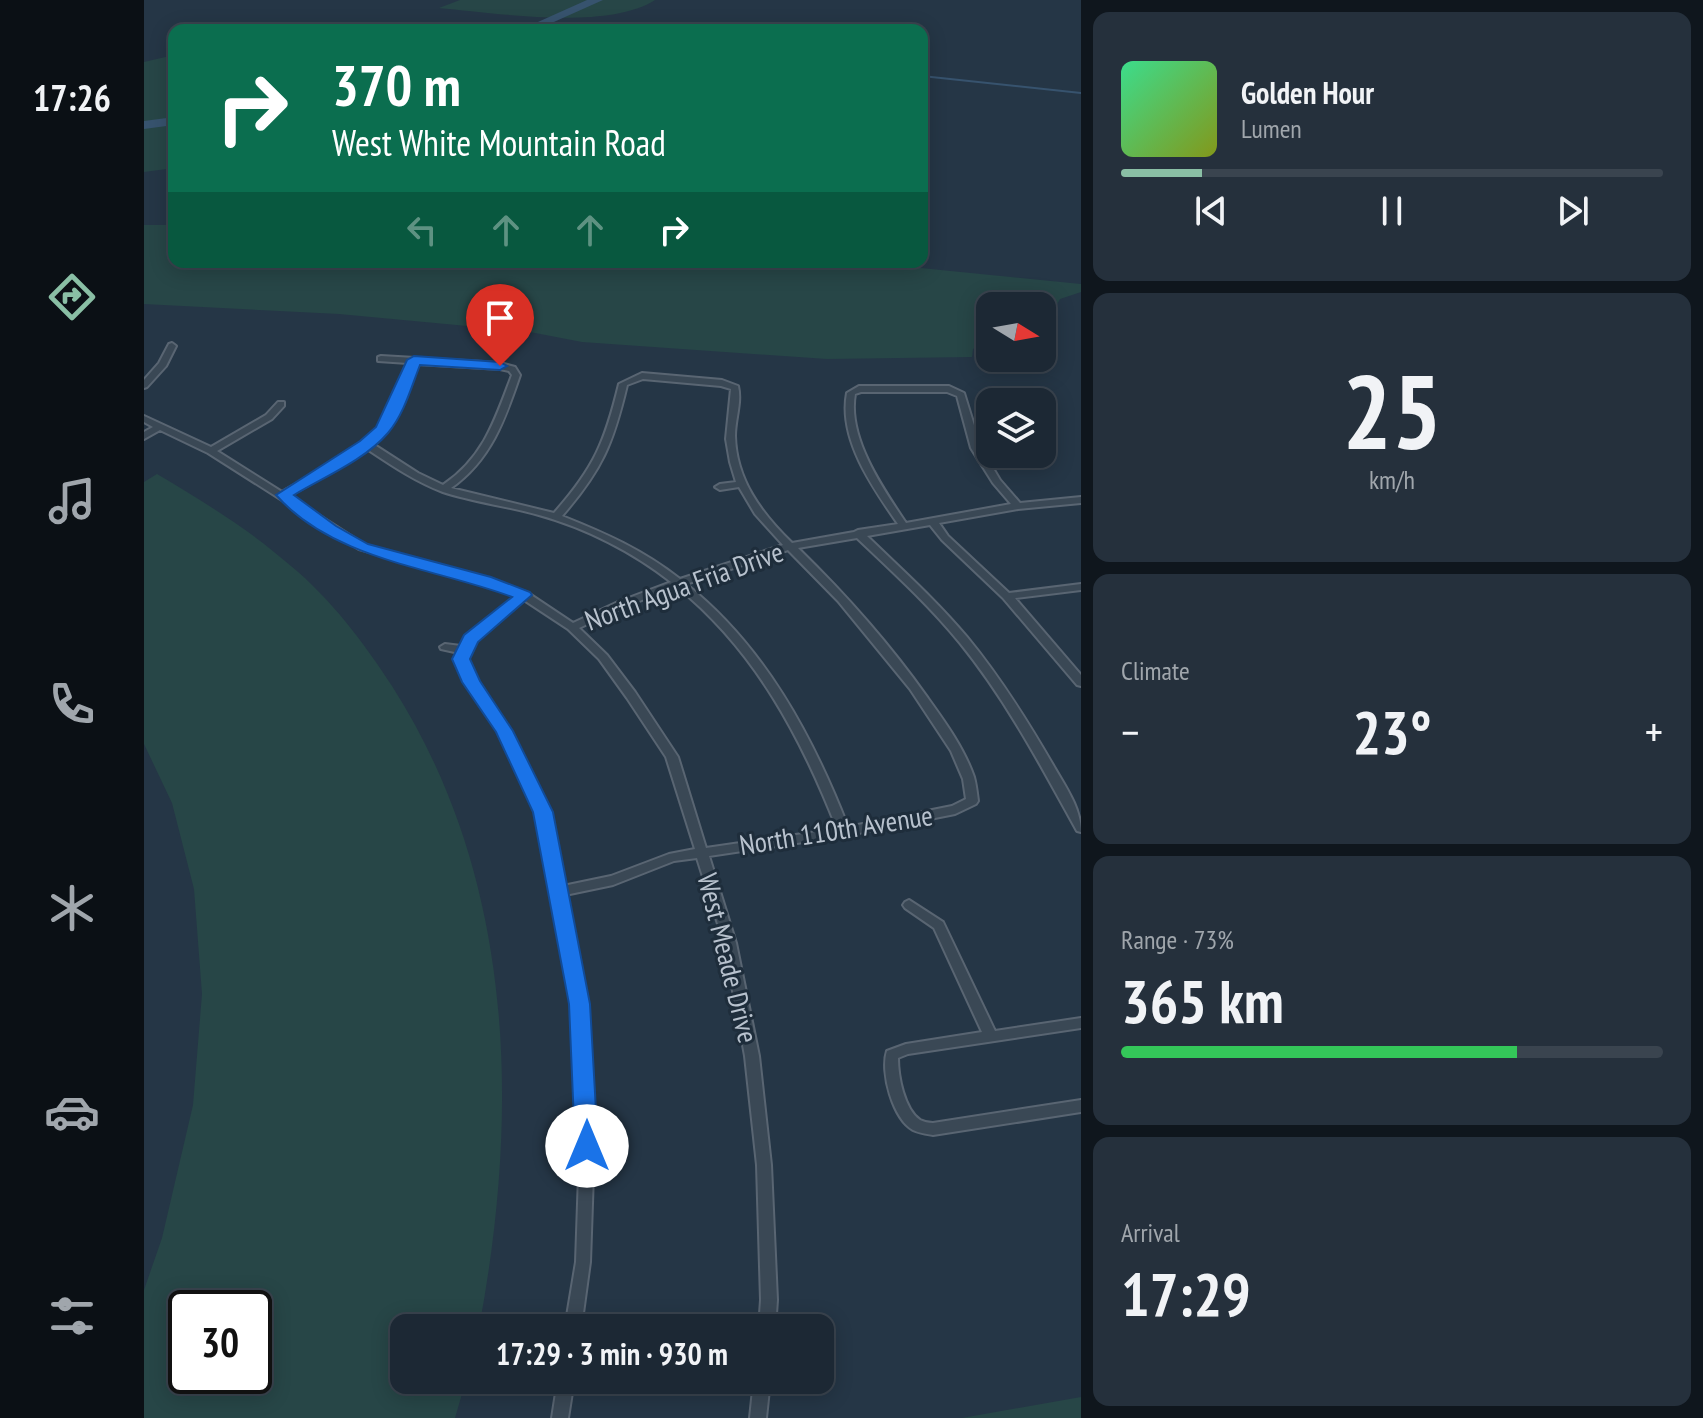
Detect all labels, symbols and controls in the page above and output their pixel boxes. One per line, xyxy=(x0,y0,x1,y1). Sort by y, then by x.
text: 370 m xyxy=(332,49,461,121)
icon: right xyxy=(200,56,304,160)
text: Golden Hour xyxy=(1241,73,1374,112)
text: 17:26 xyxy=(33,74,111,121)
text: Lumen xyxy=(1241,112,1302,145)
text: West White Mountain Road xyxy=(332,119,666,166)
icon: previous xyxy=(1189,189,1233,233)
icon: pause xyxy=(1370,189,1414,233)
icon: next xyxy=(1551,189,1595,233)
icon: left xyxy=(400,208,444,252)
icon: ahead xyxy=(484,208,528,252)
icon: ahead xyxy=(568,208,612,252)
icon: right xyxy=(652,208,696,252)
icon: directions xyxy=(44,269,100,325)
pin xyxy=(466,284,534,366)
north arrow xyxy=(976,292,1056,372)
map controls xyxy=(976,292,1056,468)
icon: arrive xyxy=(478,296,522,340)
text: 25 xyxy=(1342,343,1442,478)
button: layers xyxy=(976,388,1056,468)
text: km/h xyxy=(1369,463,1415,496)
icon: music xyxy=(44,473,100,529)
street label: North Agua Fria Drive xyxy=(580,533,788,639)
text: Climate xyxy=(1121,654,1190,687)
icon: phone xyxy=(44,676,100,732)
text: 23° xyxy=(1352,693,1432,771)
text: − xyxy=(1121,703,1139,760)
text: + xyxy=(1645,703,1663,760)
street label: North 110th Avenue xyxy=(737,796,935,863)
street label: West Meade Drive xyxy=(690,869,767,1047)
icon: climate xyxy=(44,880,100,936)
text: Range · 73% xyxy=(1121,923,1234,956)
text: 365 km xyxy=(1121,962,1284,1040)
icon: car xyxy=(44,1084,100,1140)
position arrow xyxy=(545,1104,629,1188)
text: Arrival xyxy=(1121,1216,1180,1249)
text: 17:29 xyxy=(1121,1255,1251,1333)
icon: filters xyxy=(44,1288,100,1344)
speed limit sign: 30 xyxy=(168,1290,272,1394)
text: 17:29 · 3 min · 930 m xyxy=(496,1334,728,1373)

